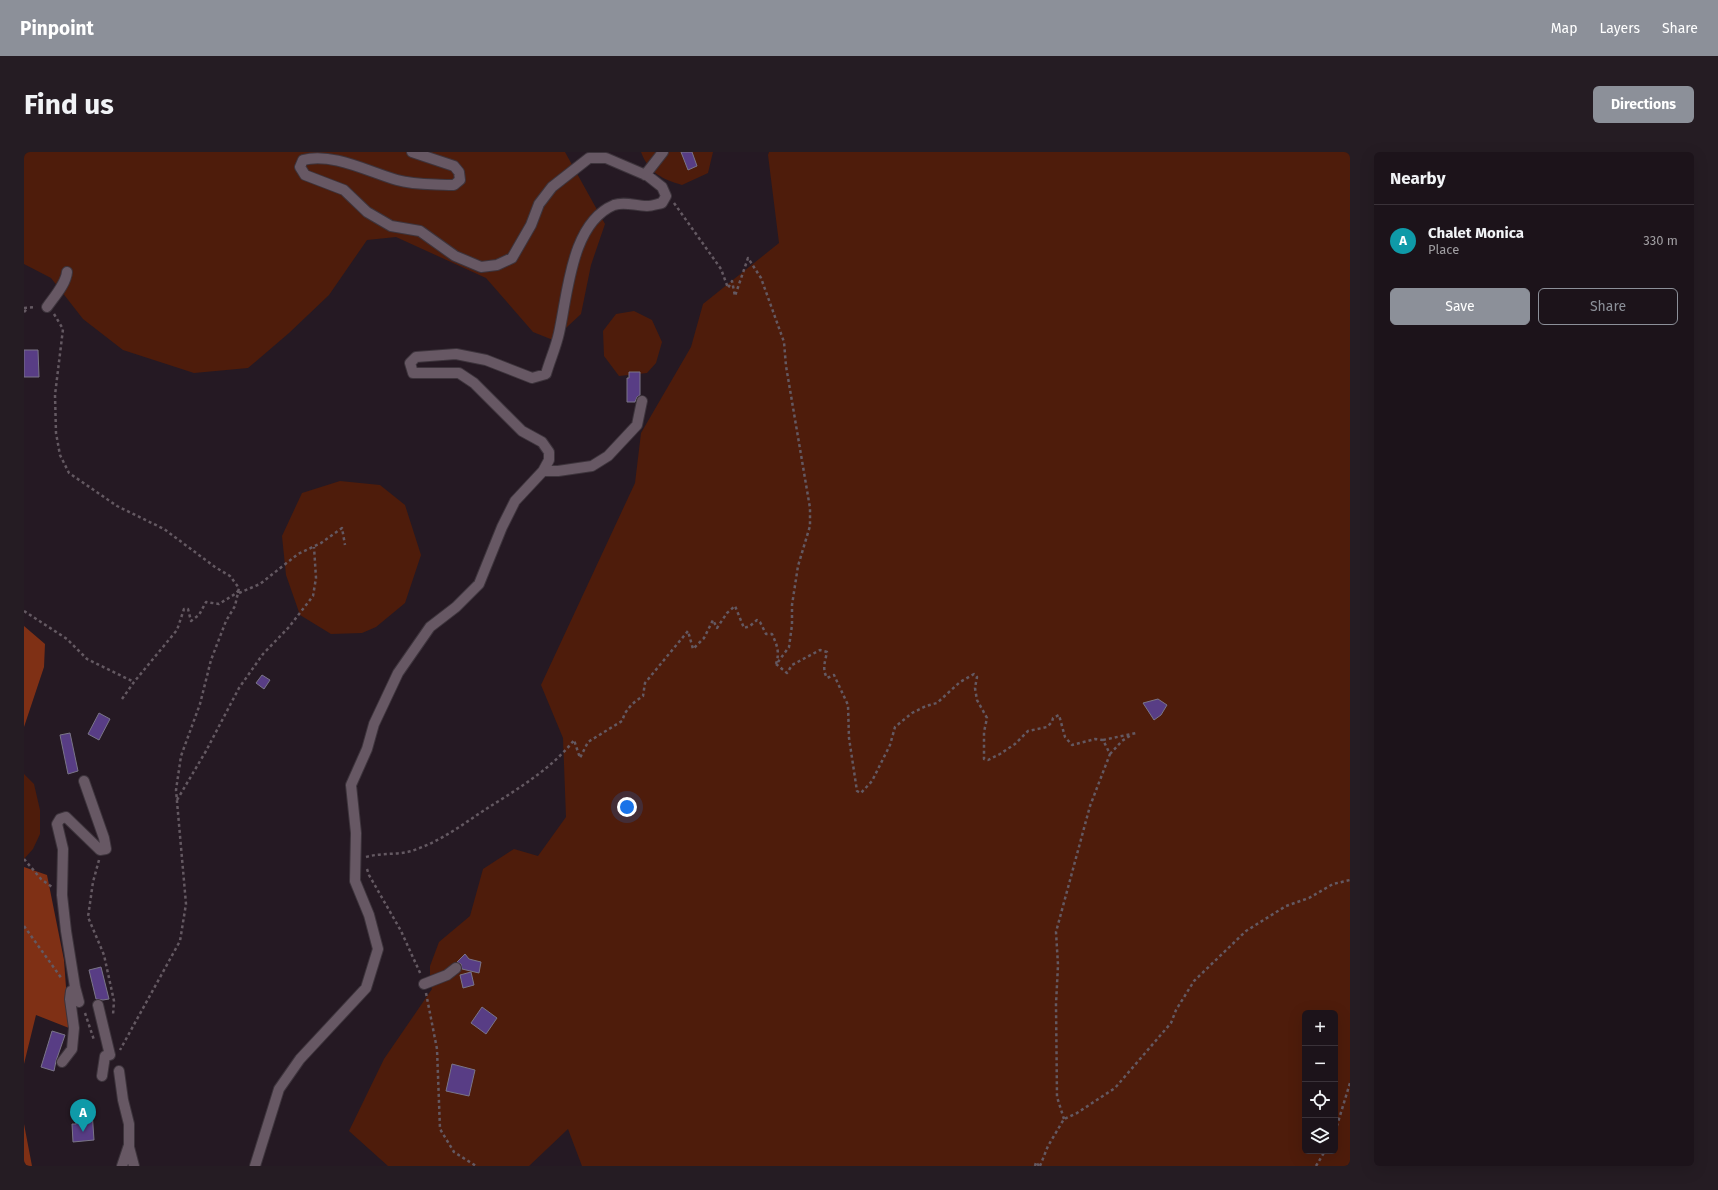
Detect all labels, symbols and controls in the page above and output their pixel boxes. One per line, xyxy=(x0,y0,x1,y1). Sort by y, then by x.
text: Pinpoint xyxy=(20,17,94,40)
text: Map xyxy=(1551,20,1577,37)
text: Layers xyxy=(1599,20,1640,37)
text: Share xyxy=(1662,20,1698,37)
button: Directions xyxy=(1593,86,1694,123)
text: Find us xyxy=(24,88,114,121)
text: Nearby xyxy=(1390,168,1445,189)
text: Chalet Monica xyxy=(1428,224,1524,242)
text: A xyxy=(1399,233,1407,248)
text: 330 m xyxy=(1643,233,1678,248)
text: Place xyxy=(1428,242,1459,257)
button: Save xyxy=(1390,288,1530,325)
button: Share xyxy=(1538,288,1678,325)
your location xyxy=(617,797,637,817)
map controls xyxy=(1302,1010,1338,1154)
button: + xyxy=(1302,1010,1338,1046)
button: − xyxy=(1302,1046,1338,1082)
button: locate xyxy=(1302,1082,1338,1118)
pin: A xyxy=(70,1099,96,1132)
button: layers xyxy=(1302,1118,1338,1154)

